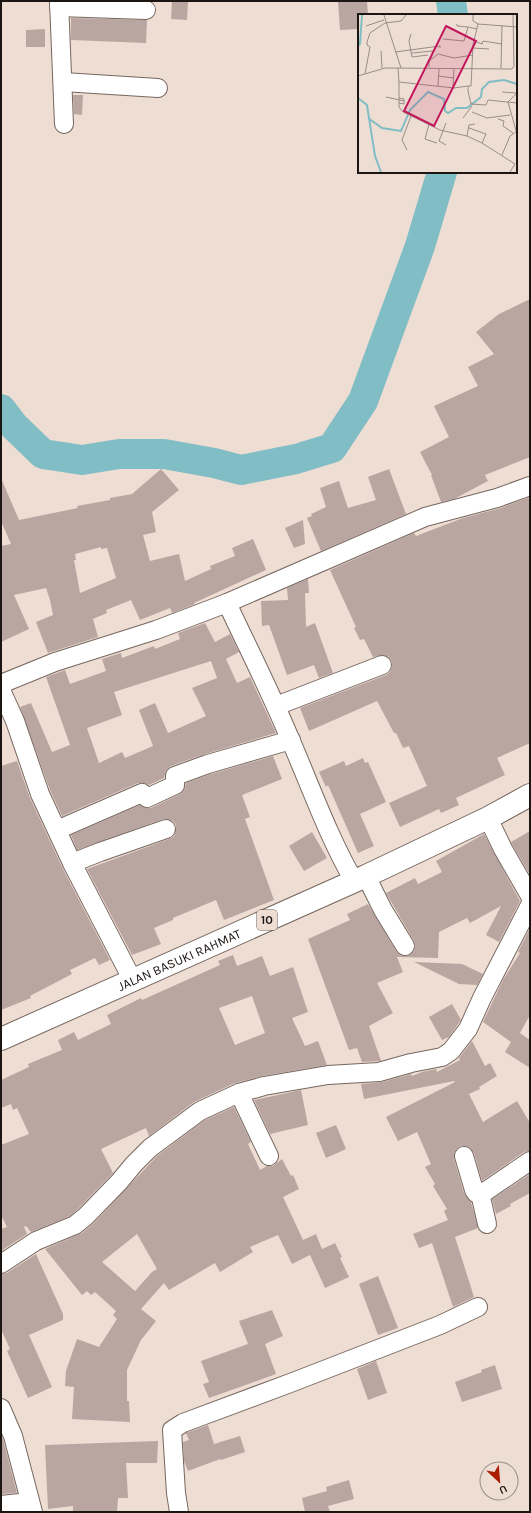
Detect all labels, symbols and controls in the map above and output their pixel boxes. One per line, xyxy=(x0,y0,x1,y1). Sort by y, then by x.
inset map xyxy=(358,14,517,173)
road number: 10 xyxy=(257,910,277,930)
street label: JALAN BASUKI RAHMAT xyxy=(115,926,244,994)
north arrow xyxy=(479,1461,519,1501)
text: U xyxy=(497,1482,509,1497)

